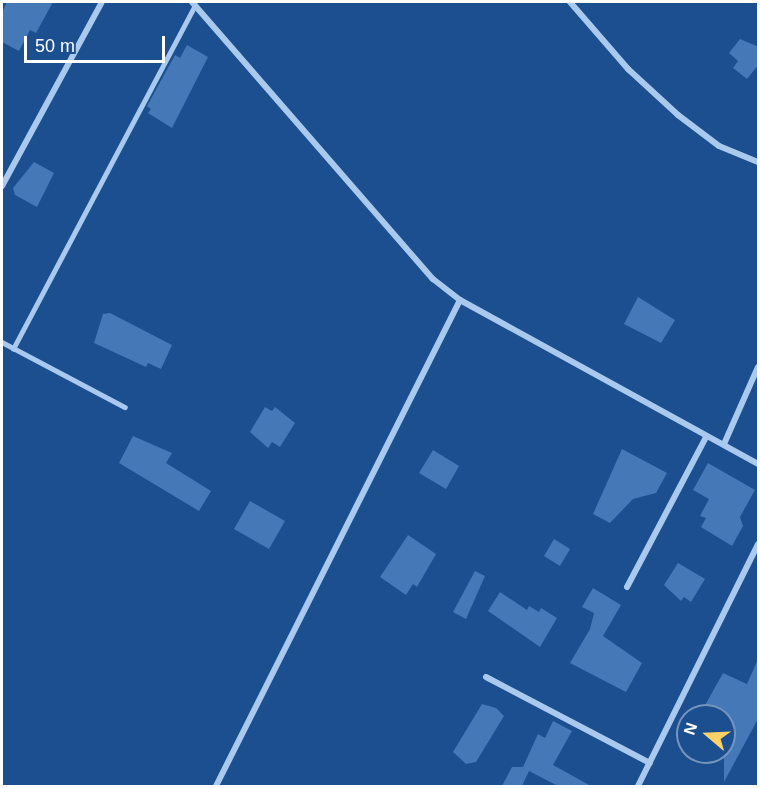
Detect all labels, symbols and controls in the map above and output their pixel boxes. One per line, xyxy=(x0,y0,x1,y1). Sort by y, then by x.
scale bar xyxy=(27,24,168,62)
text: 50 m xyxy=(35,36,75,56)
north arrow xyxy=(676,704,736,764)
text: N xyxy=(680,720,700,737)

